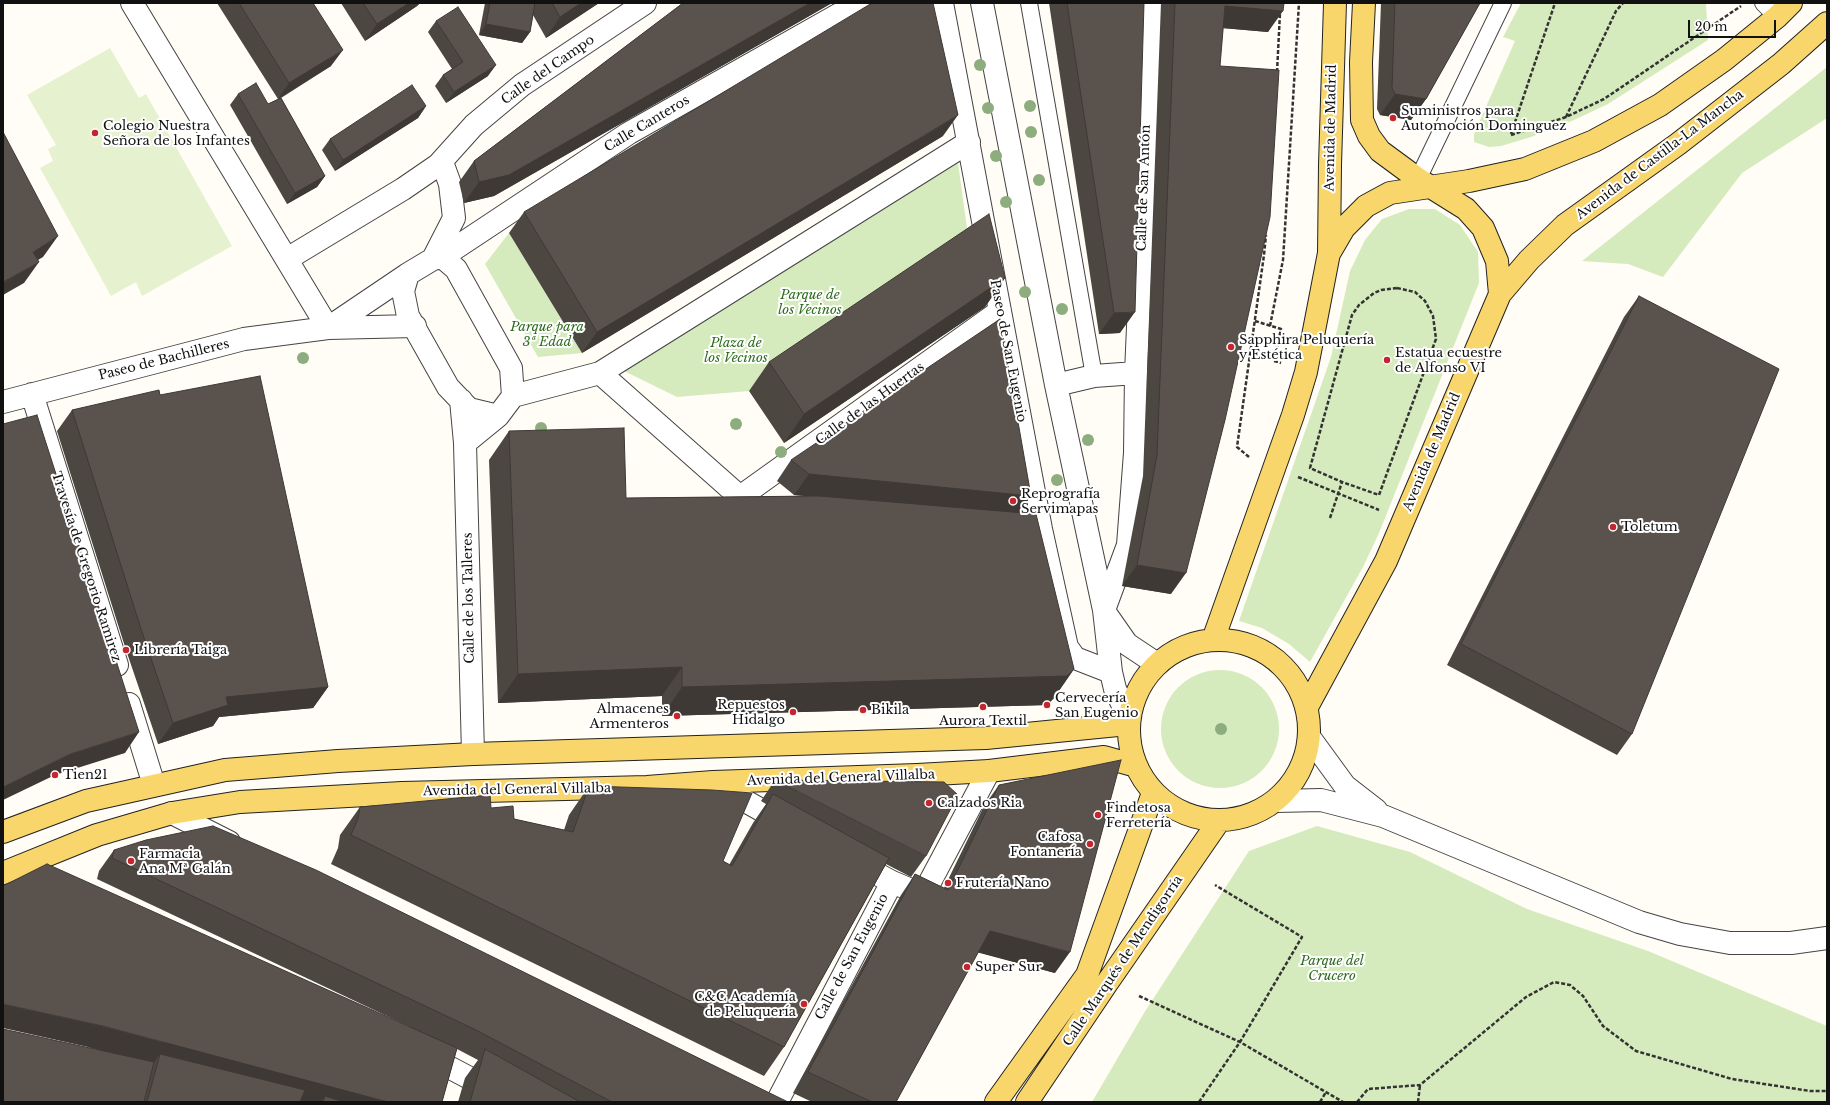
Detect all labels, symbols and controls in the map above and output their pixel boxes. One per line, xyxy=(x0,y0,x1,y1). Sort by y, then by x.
scale bar xyxy=(1690,12,1778,38)
text: 20 m xyxy=(1695,19,1727,34)
street label: Calle del Campo xyxy=(498,32,598,108)
street label: Avenida de Madrid xyxy=(1322,64,1340,192)
street label: Avenida de Castilla-La Mancha xyxy=(1573,87,1747,223)
street label: Calle Canteros xyxy=(602,92,692,156)
place label: Suministros para Automoción Dominguez xyxy=(1401,103,1567,134)
marker: Suministros para Automoción Dominguez xyxy=(1388,113,1398,123)
place label: Colegio Nuestra Señora de los Infantes xyxy=(103,118,250,149)
street label: Calle de San Antón xyxy=(1134,124,1154,252)
marker: Colegio Nuestra Señora de los Infantes xyxy=(90,128,100,138)
street label: Paseo de San Eugenio xyxy=(987,278,1029,424)
park label: Parque de los Vecinos xyxy=(778,287,842,318)
park label: Parque para 3ª Edad xyxy=(510,319,584,350)
place label: Sapphira Peluquería y Estética xyxy=(1239,332,1374,363)
park label: Plaza de los Vecinos xyxy=(704,335,768,366)
street label: Paseo de Bachilleres xyxy=(97,336,231,384)
marker: Sapphira Peluquería y Estética xyxy=(1226,342,1236,352)
place label: Estatua ecuestre de Alfonso VI xyxy=(1395,345,1502,376)
marker: Estatua ecuestre de Alfonso VI xyxy=(1382,355,1392,365)
street label: Calle de las Huertas xyxy=(813,359,927,449)
street label: Avenida de Madrid xyxy=(1400,391,1464,513)
street label: Travesía de Gregorio Ramirez xyxy=(48,470,124,664)
place label: Reprografía Servimapas xyxy=(1021,486,1100,517)
marker: Reprografía Servimapas xyxy=(1008,496,1018,506)
place label: Toletum xyxy=(1621,519,1678,535)
marker: Toletum xyxy=(1608,522,1618,532)
street label: Calle de los Talleres xyxy=(460,532,478,664)
place label: Librería Taiga xyxy=(134,642,227,658)
marker: Librería Taiga xyxy=(121,645,131,655)
place label: Cervecería San Eugenio xyxy=(1055,690,1138,721)
place label: Repuestos Hidalgo xyxy=(717,697,785,728)
marker: Cervecería San Eugenio xyxy=(1042,700,1052,710)
place label: Almacenes Armenteros xyxy=(590,701,669,732)
place label: Bikila xyxy=(871,702,909,718)
marker: Aurora Textil xyxy=(978,702,988,712)
marker: Bikila xyxy=(858,705,868,715)
marker: Repuestos Hidalgo xyxy=(788,707,798,717)
marker: Almacenes Armenteros xyxy=(672,711,682,721)
place label: Aurora Textil xyxy=(939,713,1027,729)
place label: Tien21 xyxy=(63,767,108,783)
street label: Avenida del General Villalba xyxy=(747,767,935,789)
marker: Tien21 xyxy=(50,770,60,780)
street label: Avenida del General Villalba xyxy=(423,781,611,799)
place label: Calzados Ria xyxy=(937,795,1022,811)
marker: Calzados Ria xyxy=(924,798,934,808)
place label: Findetosa Ferretería xyxy=(1106,800,1172,831)
marker: Findetosa Ferretería xyxy=(1093,810,1103,820)
place label: Cafosa Fontanería xyxy=(1010,829,1082,860)
marker: Cafosa Fontanería xyxy=(1085,839,1095,849)
place label: Farmacia Ana Mª Galán xyxy=(139,846,231,877)
marker: Farmacia Ana Mª Galán xyxy=(126,856,136,866)
street label: Calle Marqués de Mendigorría xyxy=(1060,873,1186,1049)
place label: Frutería Nano xyxy=(956,875,1049,891)
marker: Frutería Nano xyxy=(943,878,953,888)
street label: Calle de San Eugenio xyxy=(812,891,892,1023)
park label: Parque del Crucero xyxy=(1300,953,1364,984)
place label: Super Sur xyxy=(975,959,1042,975)
marker: Super Sur xyxy=(962,962,972,972)
place label: C&C Academía de Peluquería xyxy=(694,989,796,1020)
marker: C&C Academía de Peluquería xyxy=(799,999,809,1009)

